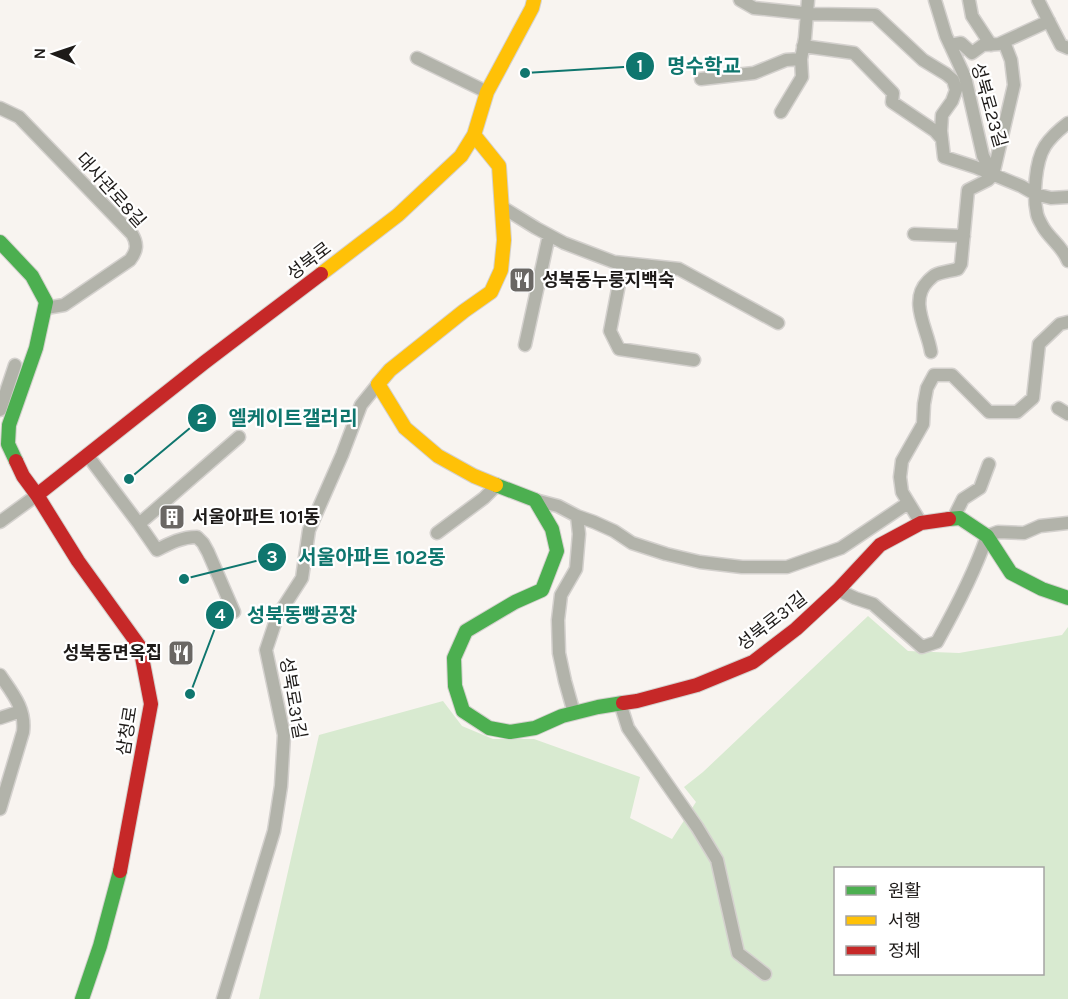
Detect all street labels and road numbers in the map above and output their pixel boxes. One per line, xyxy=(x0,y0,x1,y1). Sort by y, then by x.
street label: 성북로23길 xyxy=(966,60,1012,150)
street label: 대사관로8길 xyxy=(71,148,151,232)
street label: 성북로 xyxy=(283,237,335,285)
street label: 성북로31길 xyxy=(733,587,811,655)
street label: 성북로31길 xyxy=(275,655,311,741)
street label: 삼청로 xyxy=(112,705,142,757)

